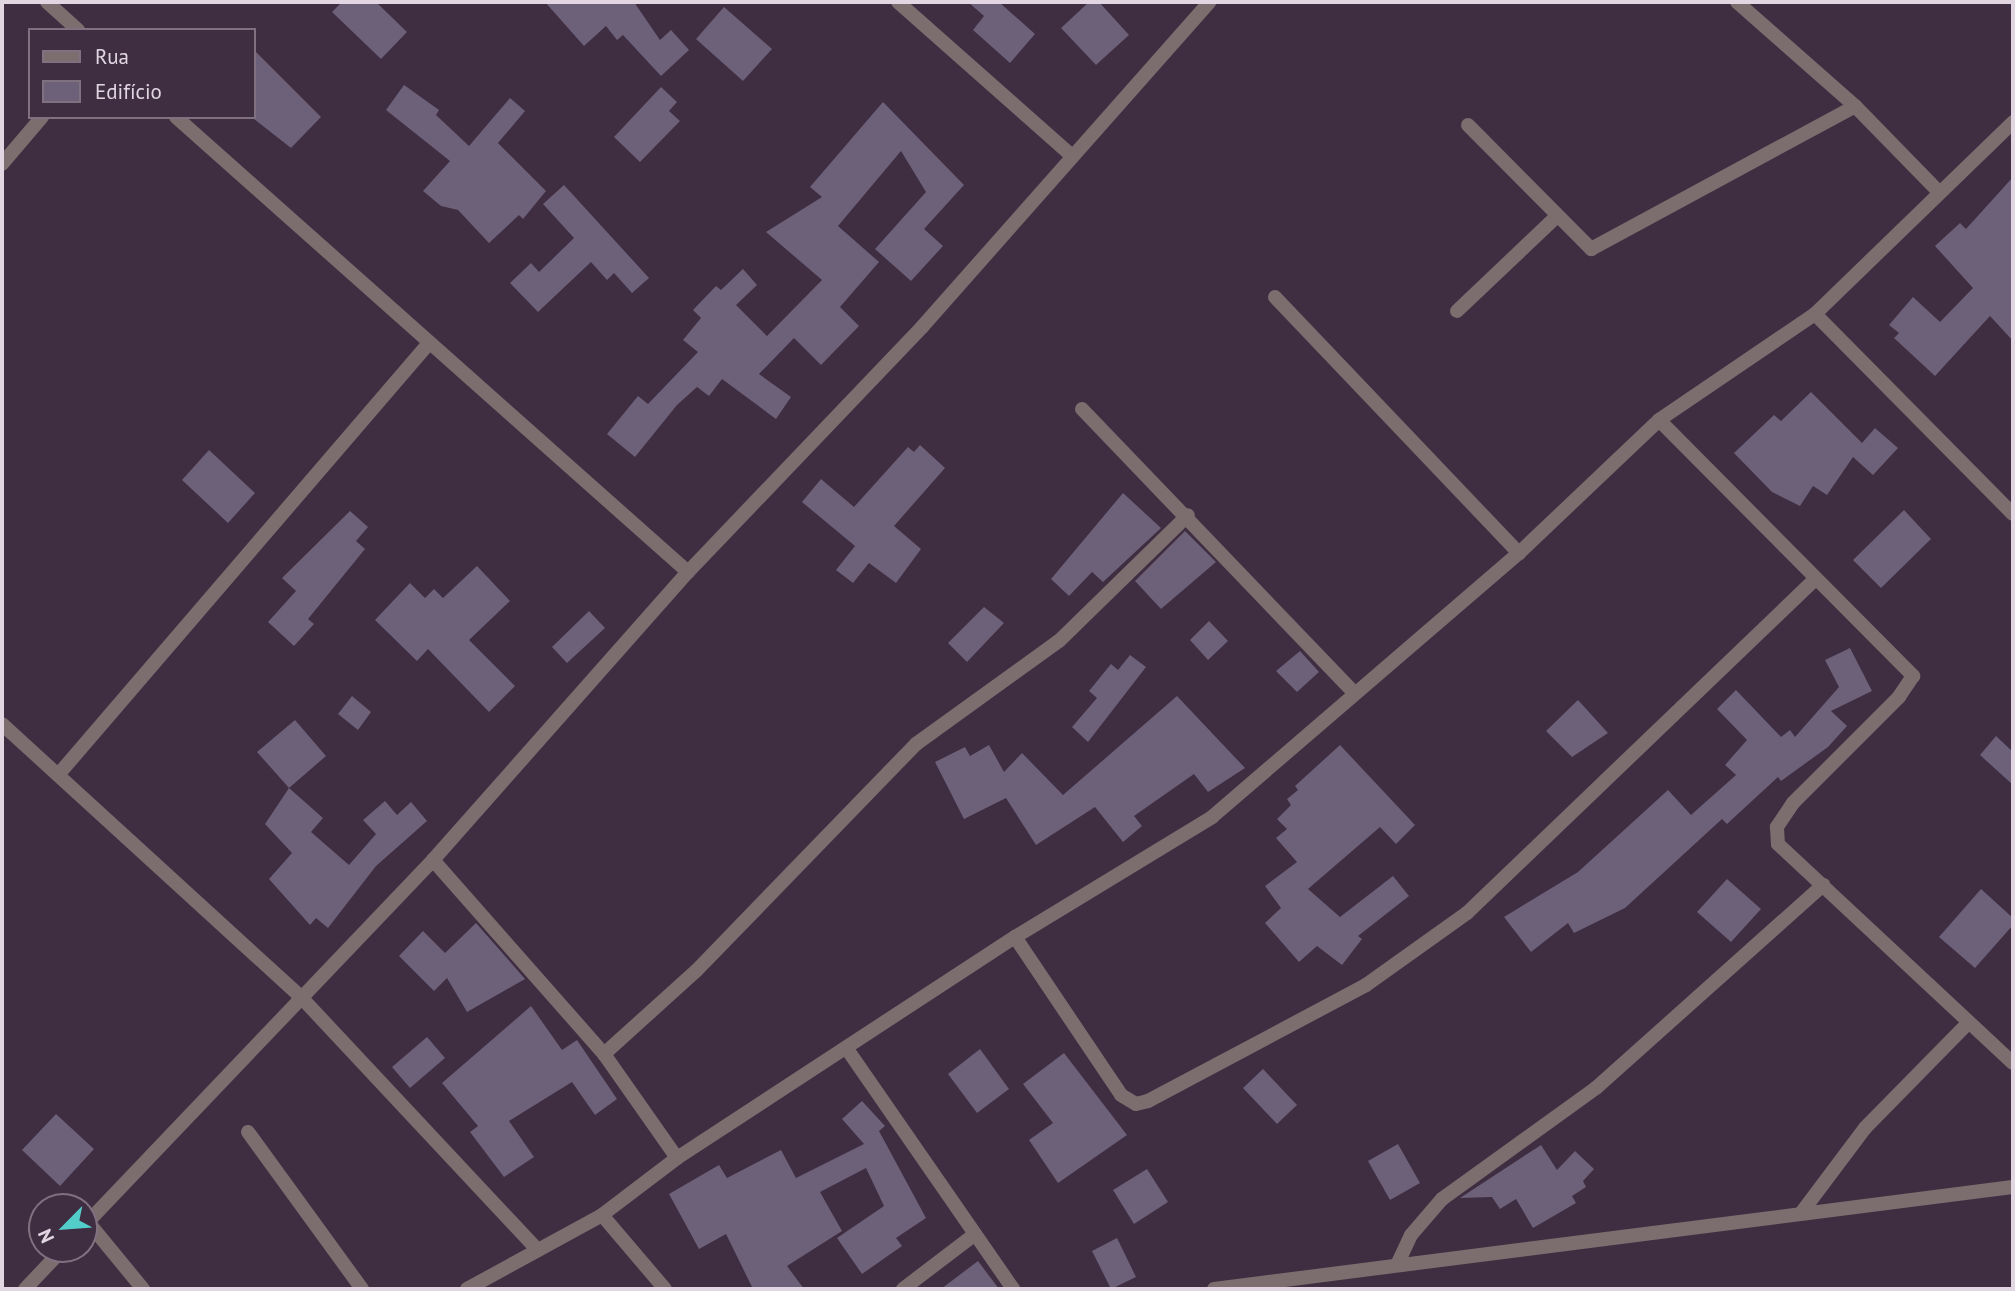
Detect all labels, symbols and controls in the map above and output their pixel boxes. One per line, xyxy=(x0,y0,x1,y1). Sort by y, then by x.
legend xyxy=(28,28,256,119)
text: Rua xyxy=(95,43,129,70)
text: Edifício xyxy=(95,78,162,105)
north arrow xyxy=(28,1193,98,1263)
text: N xyxy=(32,1225,59,1247)

